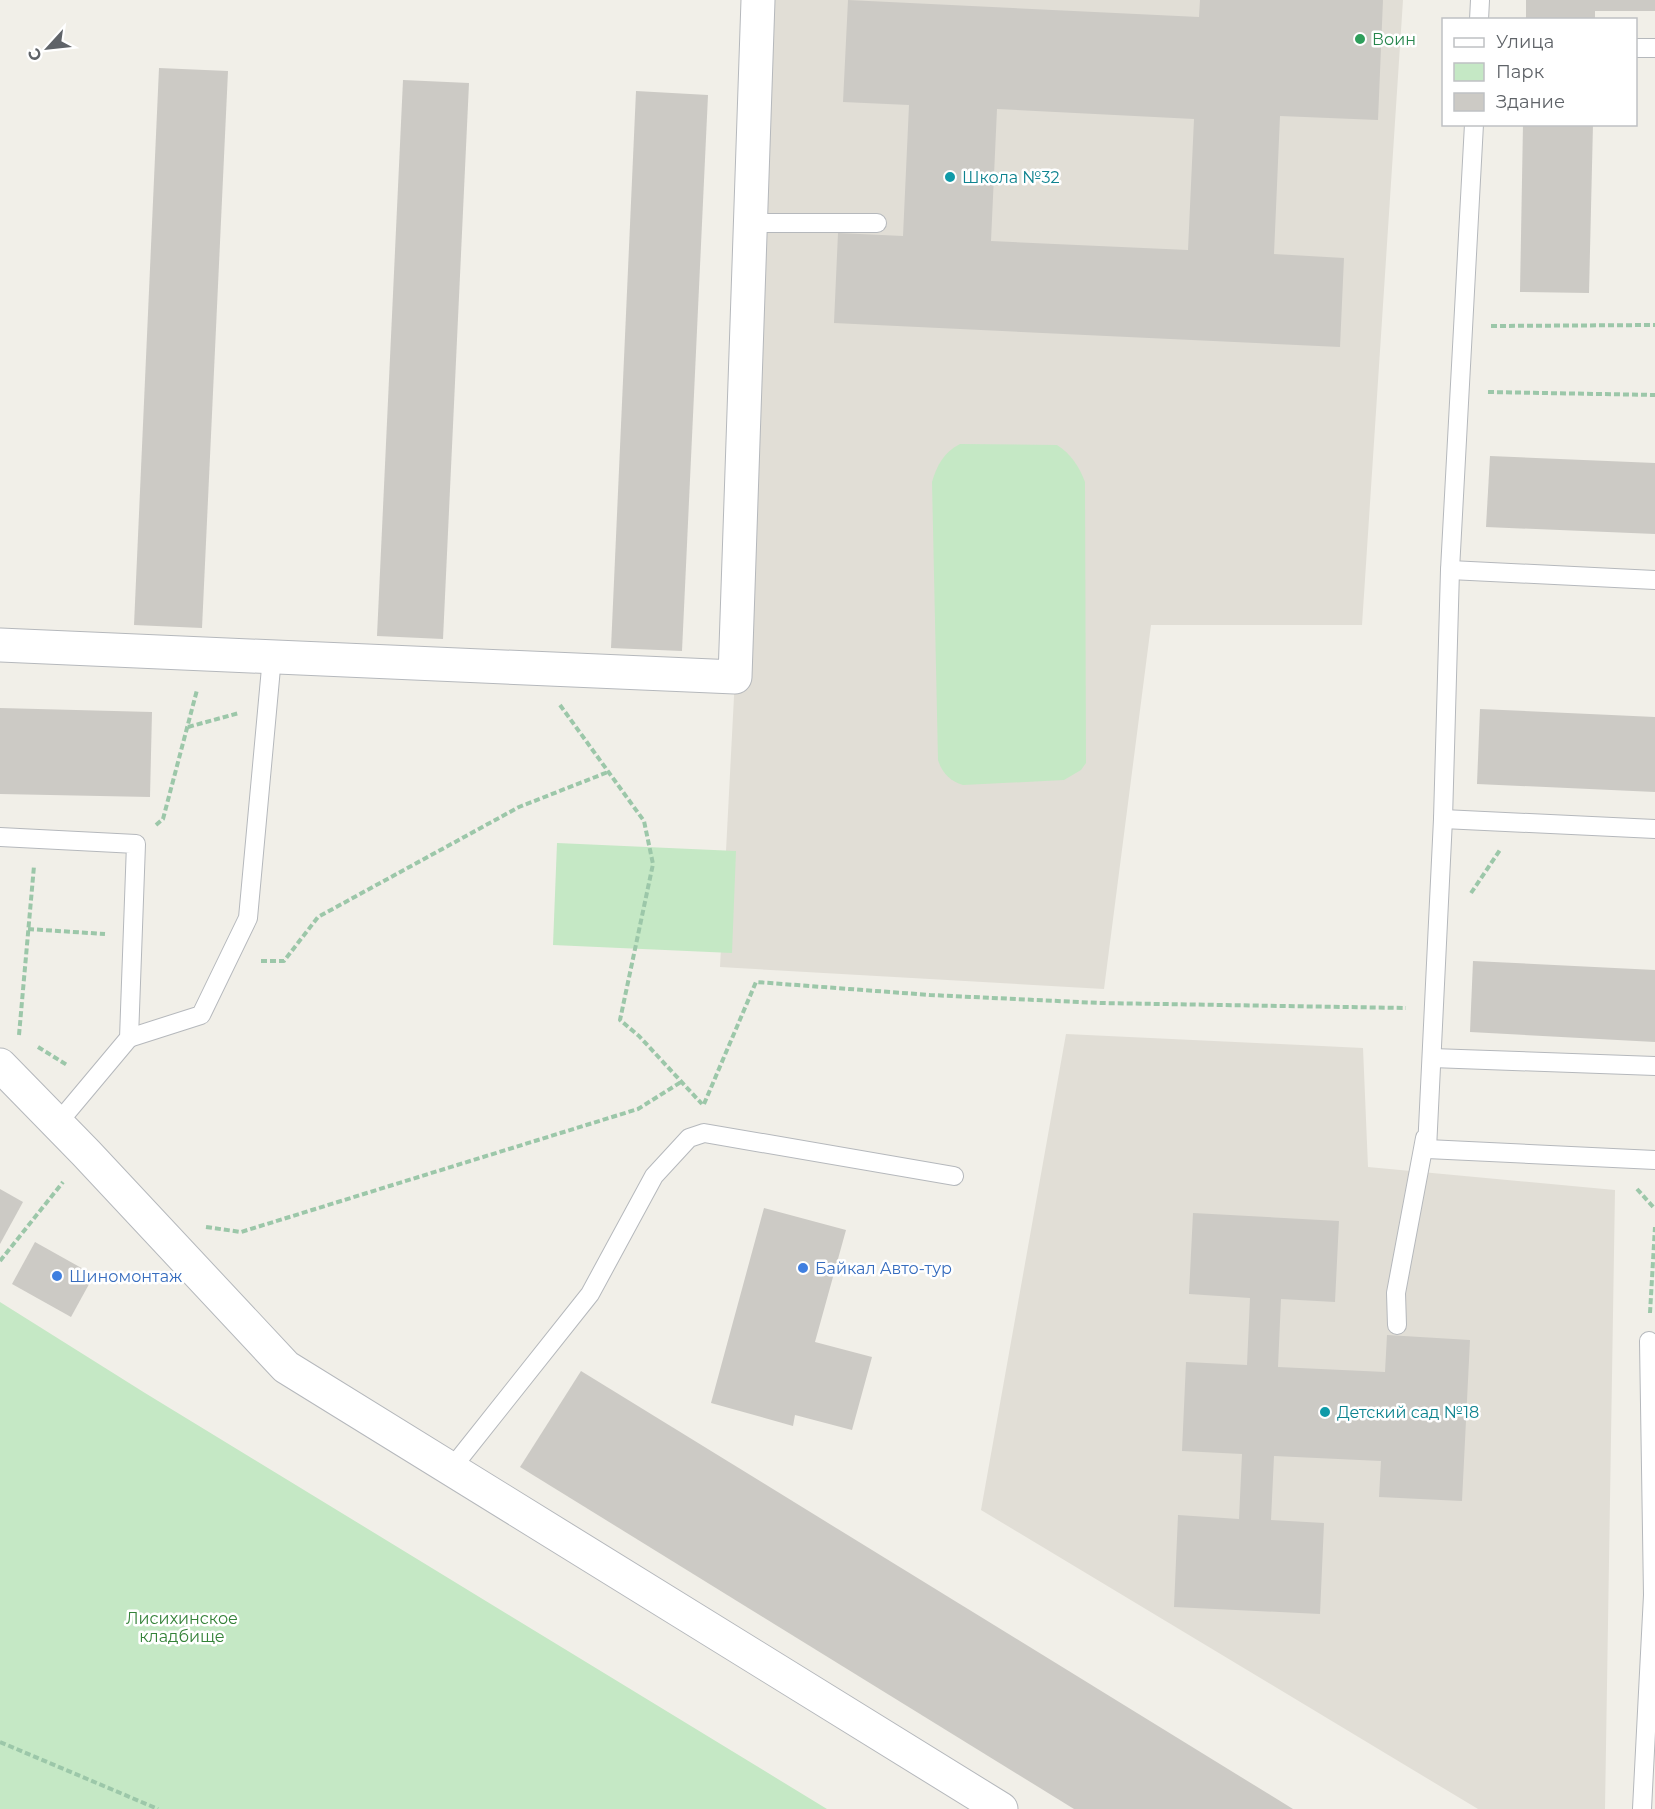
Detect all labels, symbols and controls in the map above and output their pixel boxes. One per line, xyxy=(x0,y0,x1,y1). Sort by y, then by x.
north arrow xyxy=(18,18,78,78)
legend xyxy=(1442,18,1637,126)
place label: Воин xyxy=(1372,30,1416,49)
text: Улица xyxy=(1496,31,1554,53)
marker: Воин xyxy=(1353,32,1367,46)
text: С xyxy=(24,45,46,64)
text: Парк xyxy=(1496,61,1545,83)
text: Здание xyxy=(1496,91,1565,113)
place label: Школа №32 xyxy=(962,168,1060,187)
marker: Школа №32 xyxy=(943,170,957,184)
place label: Байкал Авто-тур xyxy=(815,1259,952,1278)
marker: Байкал Авто-тур xyxy=(796,1261,810,1275)
place label: Шиномонтаж xyxy=(69,1267,182,1286)
marker: Шиномонтаж xyxy=(50,1269,64,1283)
place label: Детский сад №18 xyxy=(1337,1403,1479,1422)
marker: Детский сад №18 xyxy=(1318,1405,1332,1419)
park label: Лисихинское кладбище xyxy=(126,1609,238,1646)

